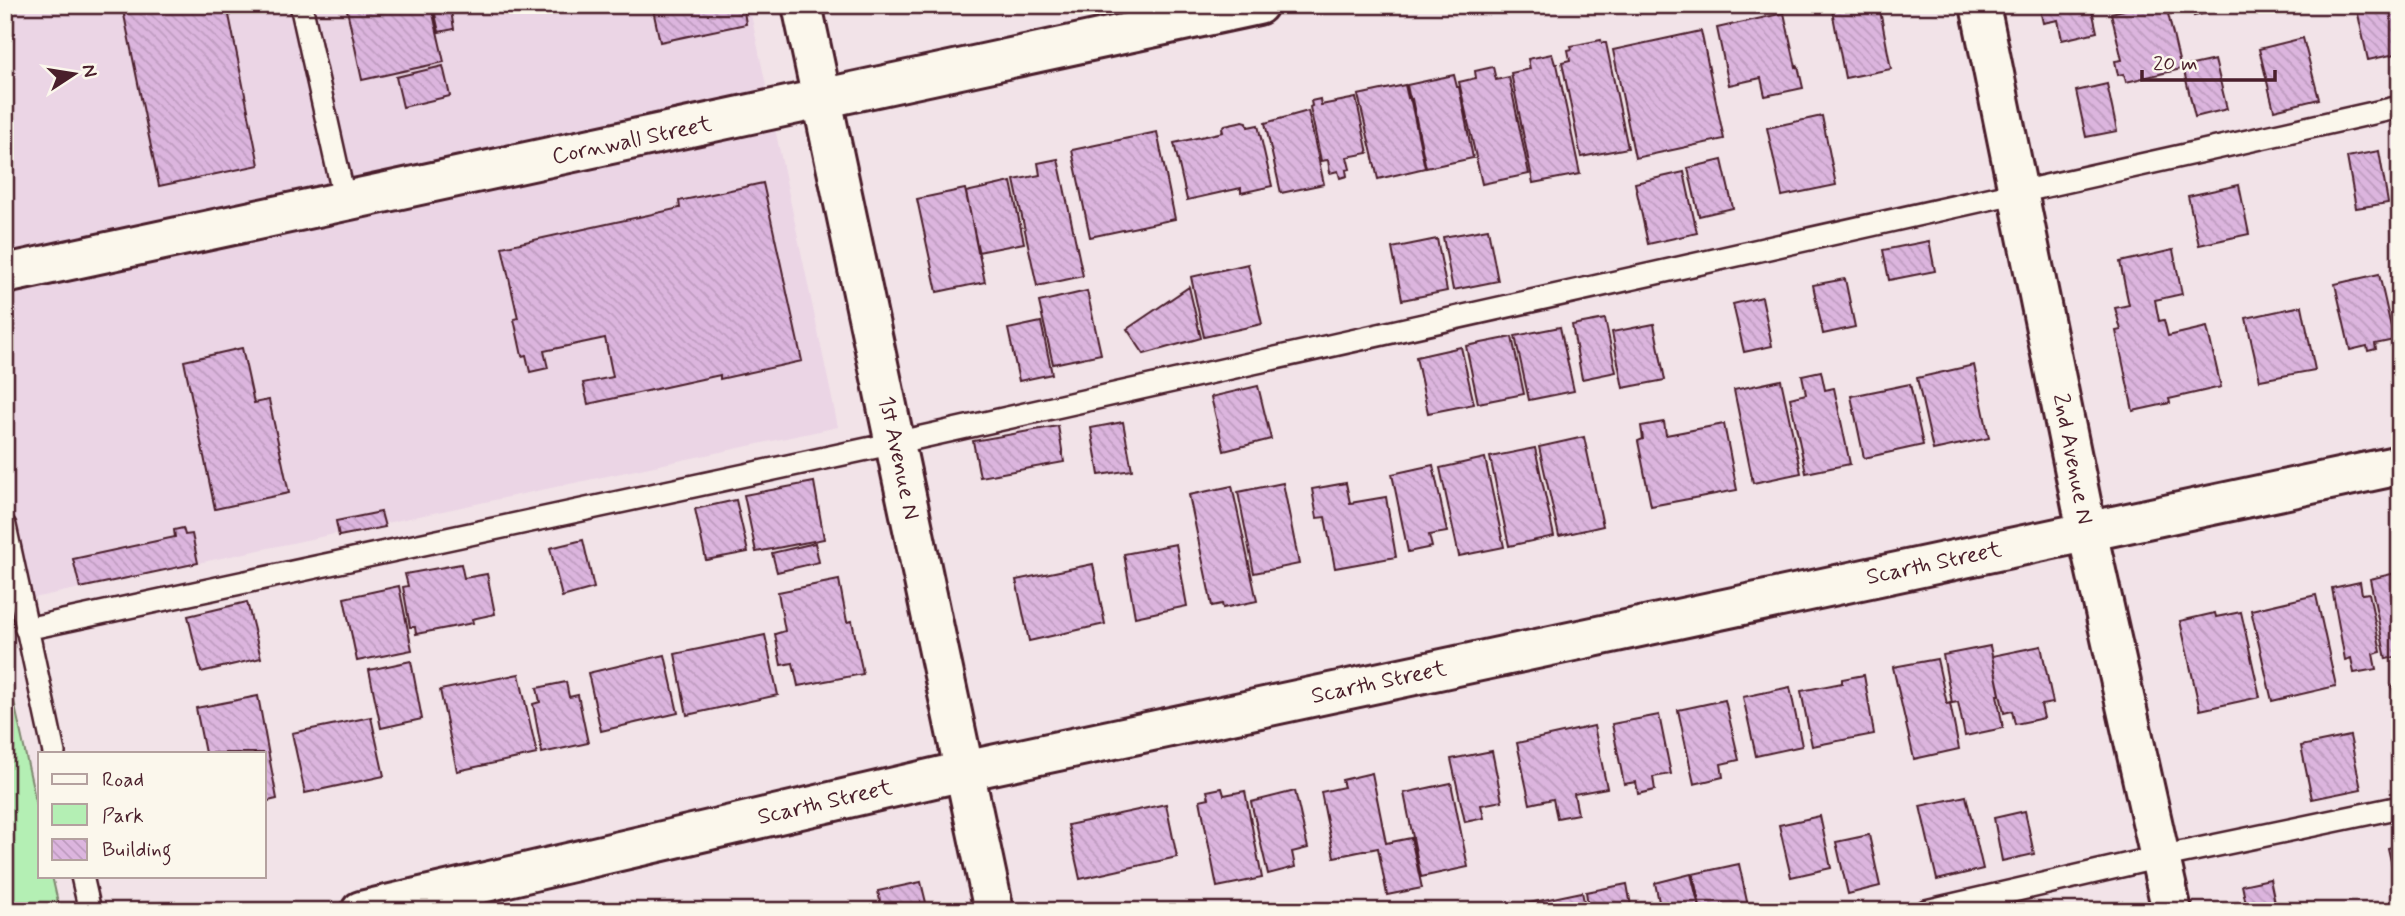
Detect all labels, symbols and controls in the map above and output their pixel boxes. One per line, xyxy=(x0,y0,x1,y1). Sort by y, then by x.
north arrow xyxy=(38,38,108,108)
scale bar xyxy=(2142,38,2276,82)
text: 20 m xyxy=(2153,50,2198,78)
text: N xyxy=(76,62,103,80)
street label: Cornwall Street xyxy=(549,109,715,173)
street label: 2nd Avenue N xyxy=(2045,391,2099,527)
street label: 1st Avenue N xyxy=(870,393,926,523)
street label: Scarth Street xyxy=(1864,535,2005,593)
street label: Scarth Street xyxy=(1309,654,1450,712)
legend xyxy=(38,752,266,878)
text: Road xyxy=(102,766,144,794)
street label: Scarth Street xyxy=(755,773,896,833)
text: Park xyxy=(102,802,144,830)
text: Building xyxy=(102,836,172,866)

